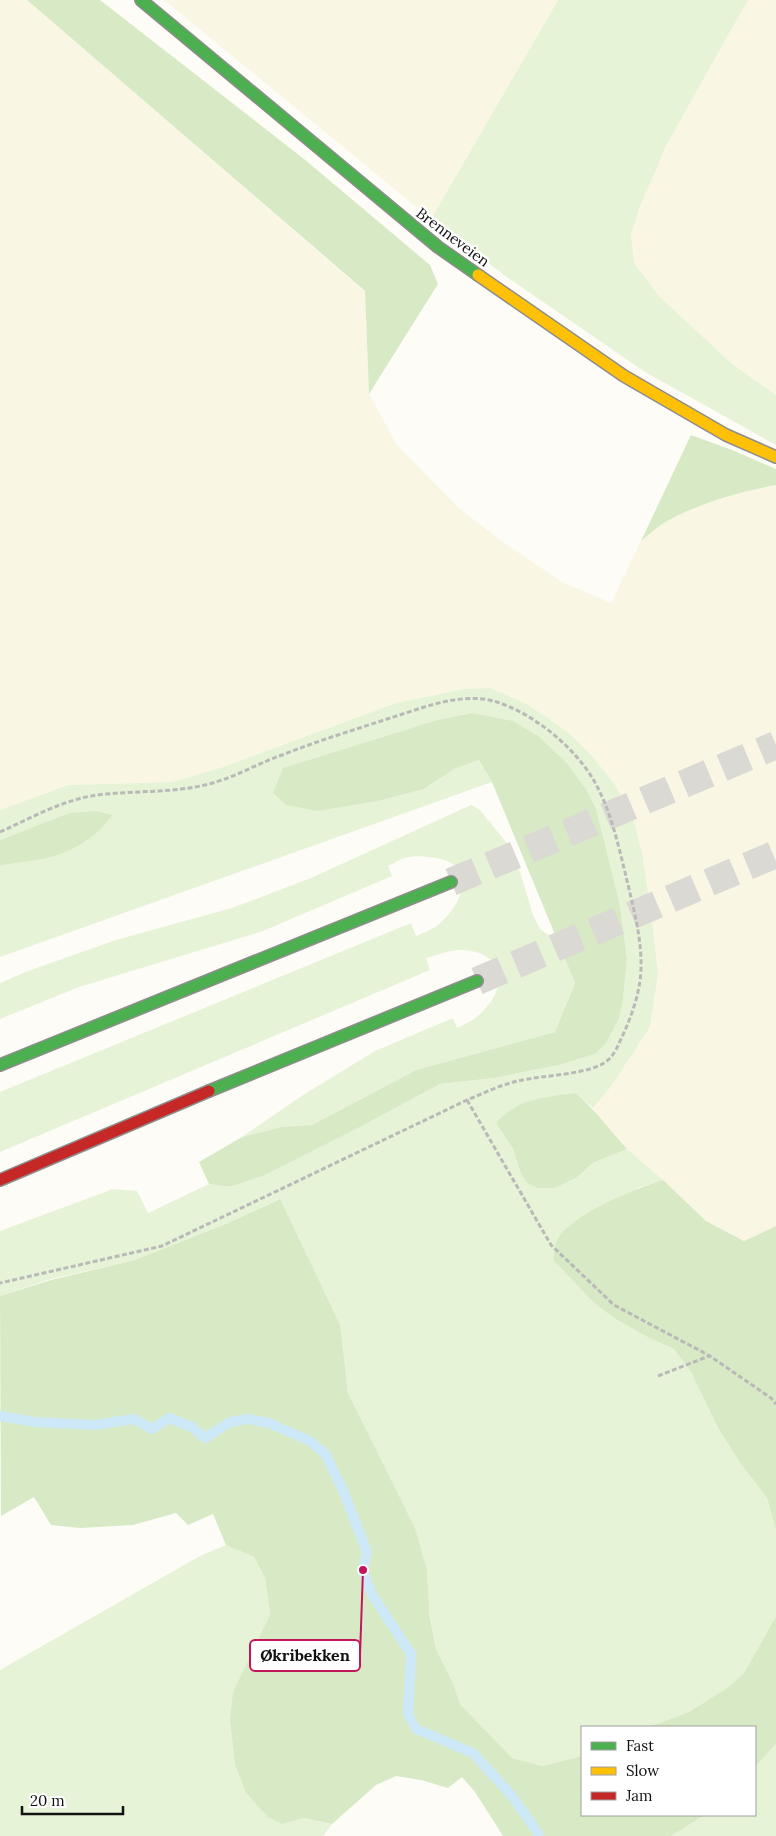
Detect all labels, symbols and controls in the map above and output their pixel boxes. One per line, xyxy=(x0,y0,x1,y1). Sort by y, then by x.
street label: Brenneveien xyxy=(413,203,493,271)
callout: Økribekken xyxy=(250,1640,360,1671)
text: Økribekken xyxy=(260,1645,350,1665)
legend xyxy=(581,1726,756,1816)
text: Fast xyxy=(626,1736,654,1755)
text: Slow xyxy=(626,1761,659,1780)
scale bar xyxy=(22,1784,124,1816)
text: Jam xyxy=(625,1786,653,1805)
text: 20 m xyxy=(30,1791,65,1810)

